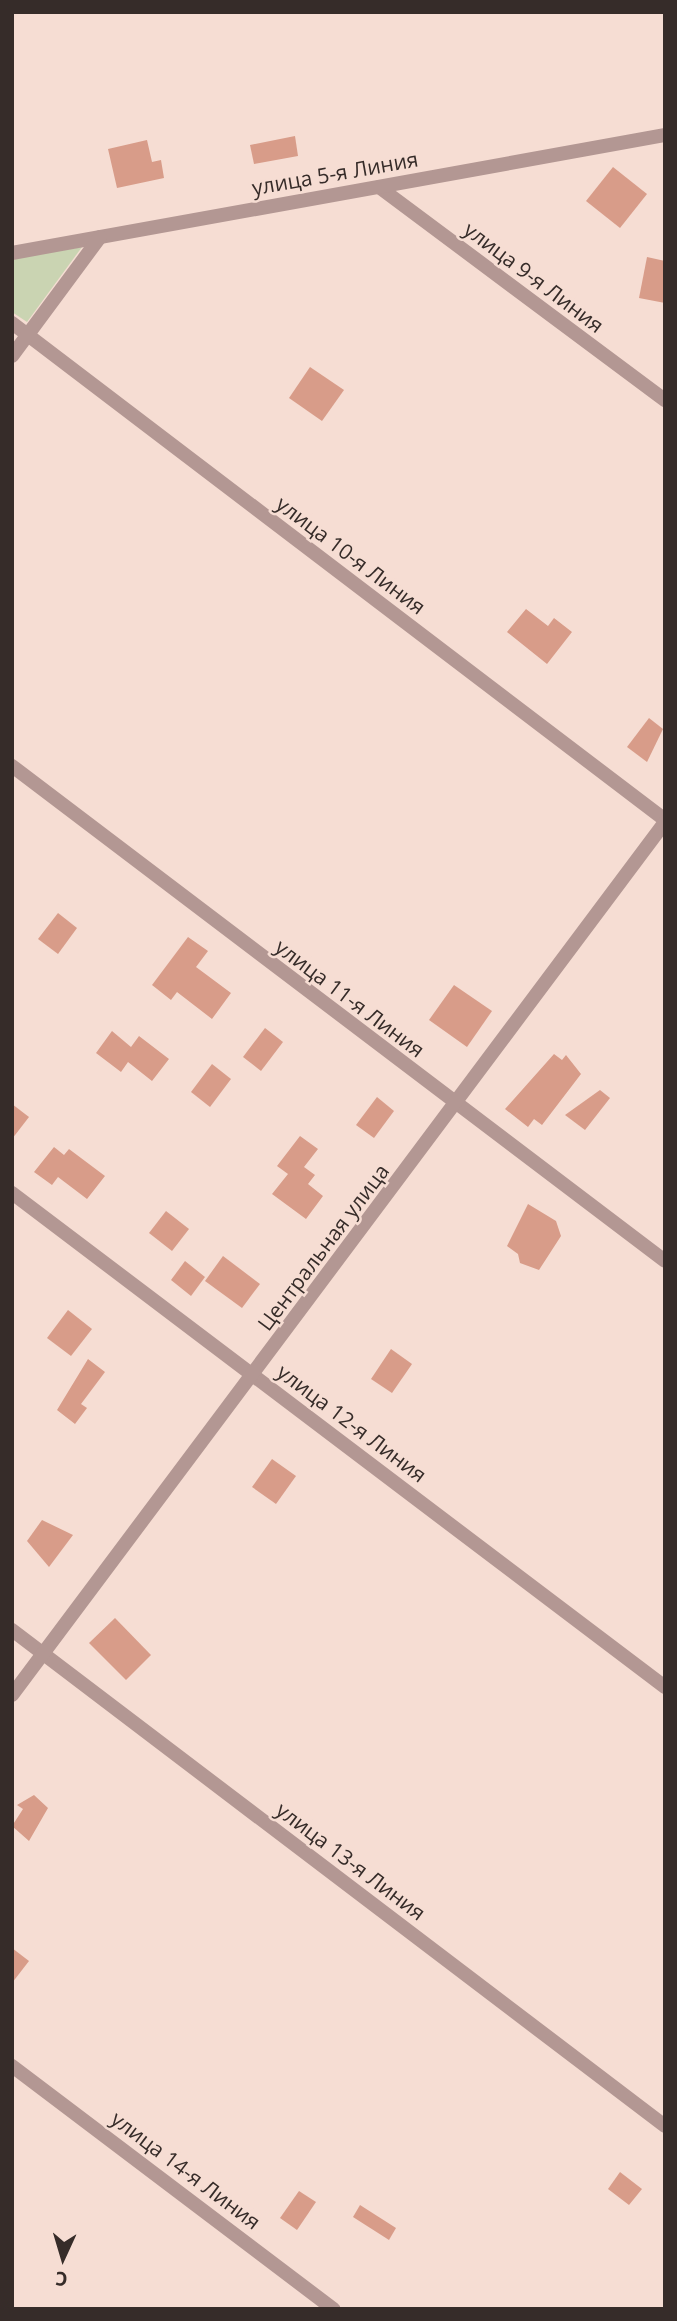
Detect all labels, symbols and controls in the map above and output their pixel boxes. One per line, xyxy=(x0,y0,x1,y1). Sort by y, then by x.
street label: улица 5-я Линия xyxy=(250,146,420,200)
street label: улица 9-я Линия xyxy=(459,216,609,338)
street label: улица 10-я Линия xyxy=(271,491,431,619)
street label: улица 11-я Линия xyxy=(270,934,430,1062)
street label: Центральная улица xyxy=(252,1159,394,1335)
street label: улица 12-я Линия xyxy=(272,1359,432,1487)
street label: улица 13-я Линия xyxy=(271,1797,431,1925)
street label: улица 14-я Линия xyxy=(106,2106,266,2234)
north arrow xyxy=(28,2223,98,2293)
text: С xyxy=(55,2266,68,2292)

